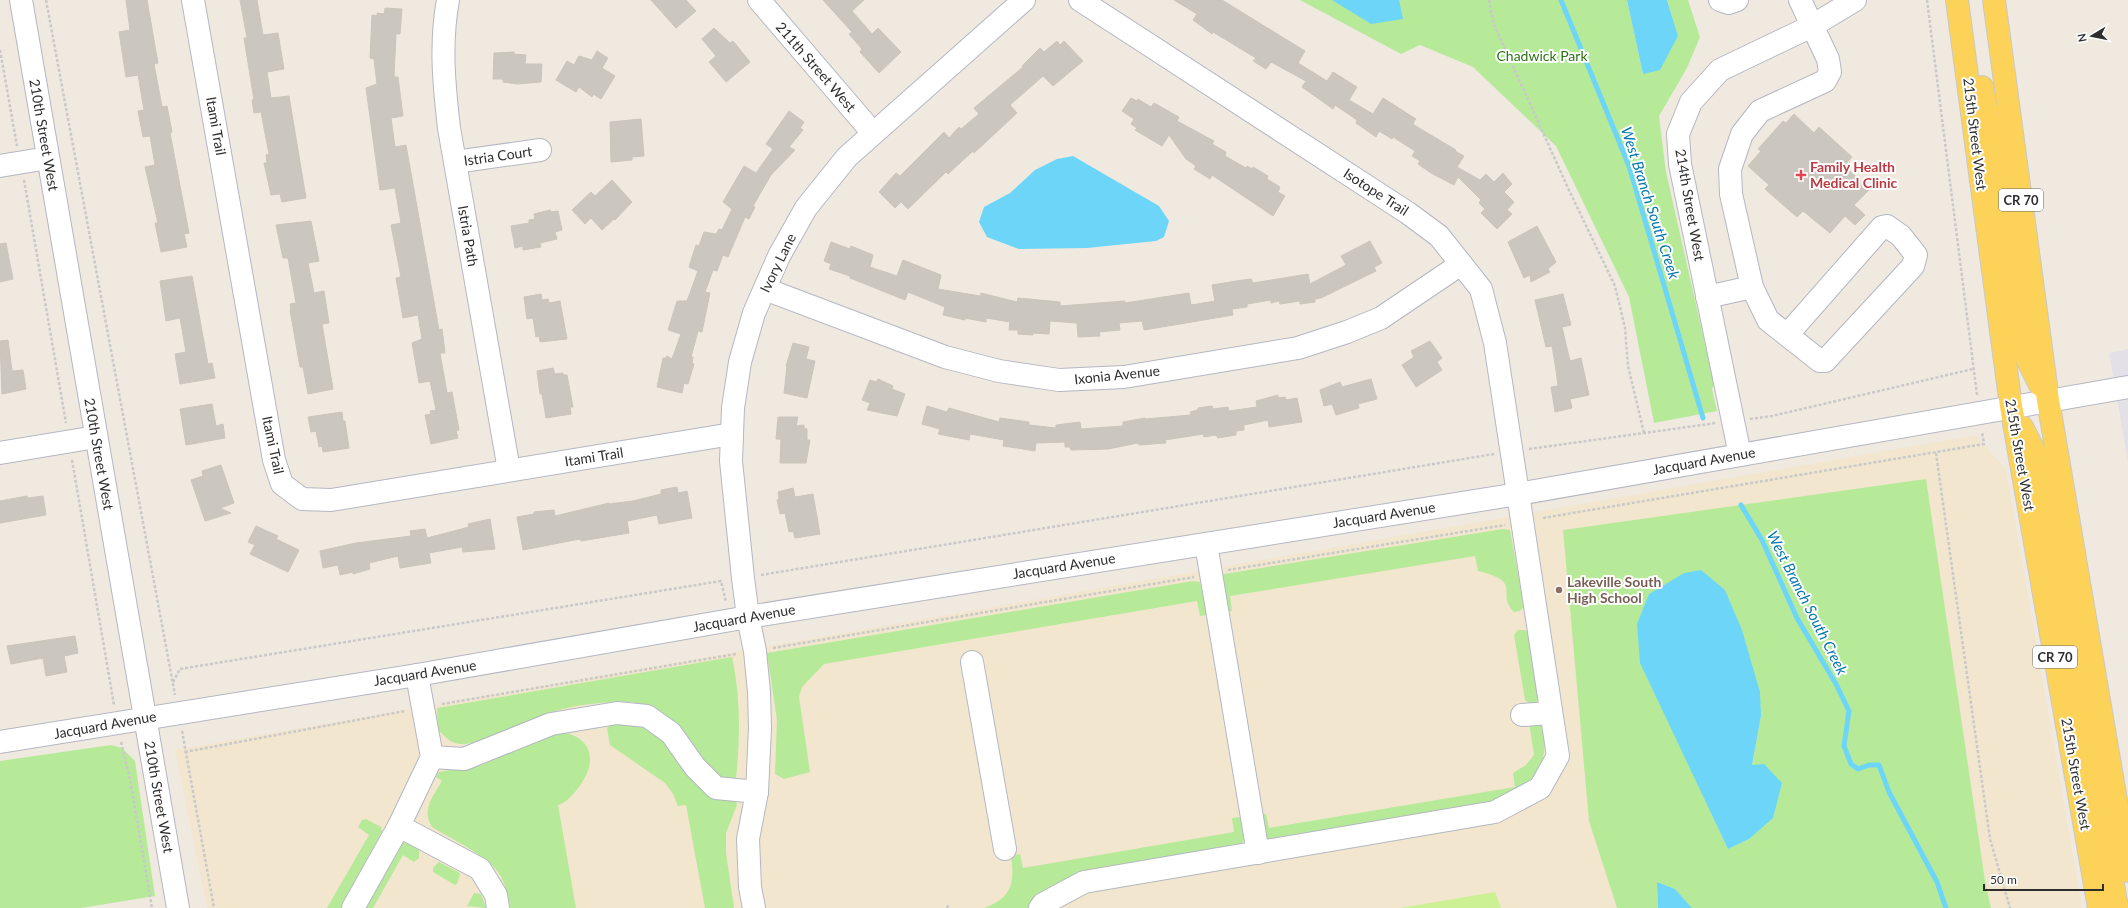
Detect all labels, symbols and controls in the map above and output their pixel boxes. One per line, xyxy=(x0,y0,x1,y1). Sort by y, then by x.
north arrow xyxy=(2072,16,2112,56)
street label: 211th Street West xyxy=(773,18,860,115)
text: N xyxy=(2075,33,2089,43)
park label: Chadwick Park xyxy=(1496,47,1588,64)
street label: 215th Street West xyxy=(1960,77,1991,191)
street label: 210th Street West xyxy=(26,78,63,192)
street label: Itami Trail xyxy=(203,95,230,156)
water label: West Branch South Creek xyxy=(1618,124,1684,282)
street label: Istria Court xyxy=(463,142,533,169)
street label: 214th Street West xyxy=(1672,148,1709,262)
place label: Family Health Medical Clinic xyxy=(1810,158,1897,191)
street label: Isotope Trail xyxy=(1341,164,1412,219)
marker: Family Health Medical Clinic xyxy=(1795,169,1807,181)
road number: CR 70 xyxy=(1999,189,2043,211)
street label: Istria Path xyxy=(455,204,482,268)
street label: Ivory Lane xyxy=(756,230,799,295)
street label: Ixonia Avenue xyxy=(1073,362,1161,387)
street label: 210th Street West xyxy=(81,397,118,511)
street label: 215th Street West xyxy=(2002,398,2039,512)
street label: Itami Trail xyxy=(259,414,288,476)
street label: Itami Trail xyxy=(563,443,624,470)
street label: Jacquard Avenue xyxy=(1651,443,1757,478)
street label: Jacquard Avenue xyxy=(1331,498,1437,531)
water label: West Branch South Creek xyxy=(1764,528,1852,678)
street label: Jacquard Avenue xyxy=(1011,549,1117,582)
place label: Lakeville South High School xyxy=(1567,573,1661,606)
marker: Lakeville South High School xyxy=(1554,585,1564,595)
street label: Jacquard Avenue xyxy=(691,600,797,635)
road number: CR 70 xyxy=(2033,646,2077,668)
street label: Jacquard Avenue xyxy=(372,656,478,689)
street label: Jacquard Avenue xyxy=(52,707,158,742)
street label: 215th Street West xyxy=(2058,717,2095,831)
street label: 210th Street West xyxy=(141,740,178,854)
scale bar xyxy=(1984,866,2103,892)
text: 50 m xyxy=(1990,872,2017,887)

